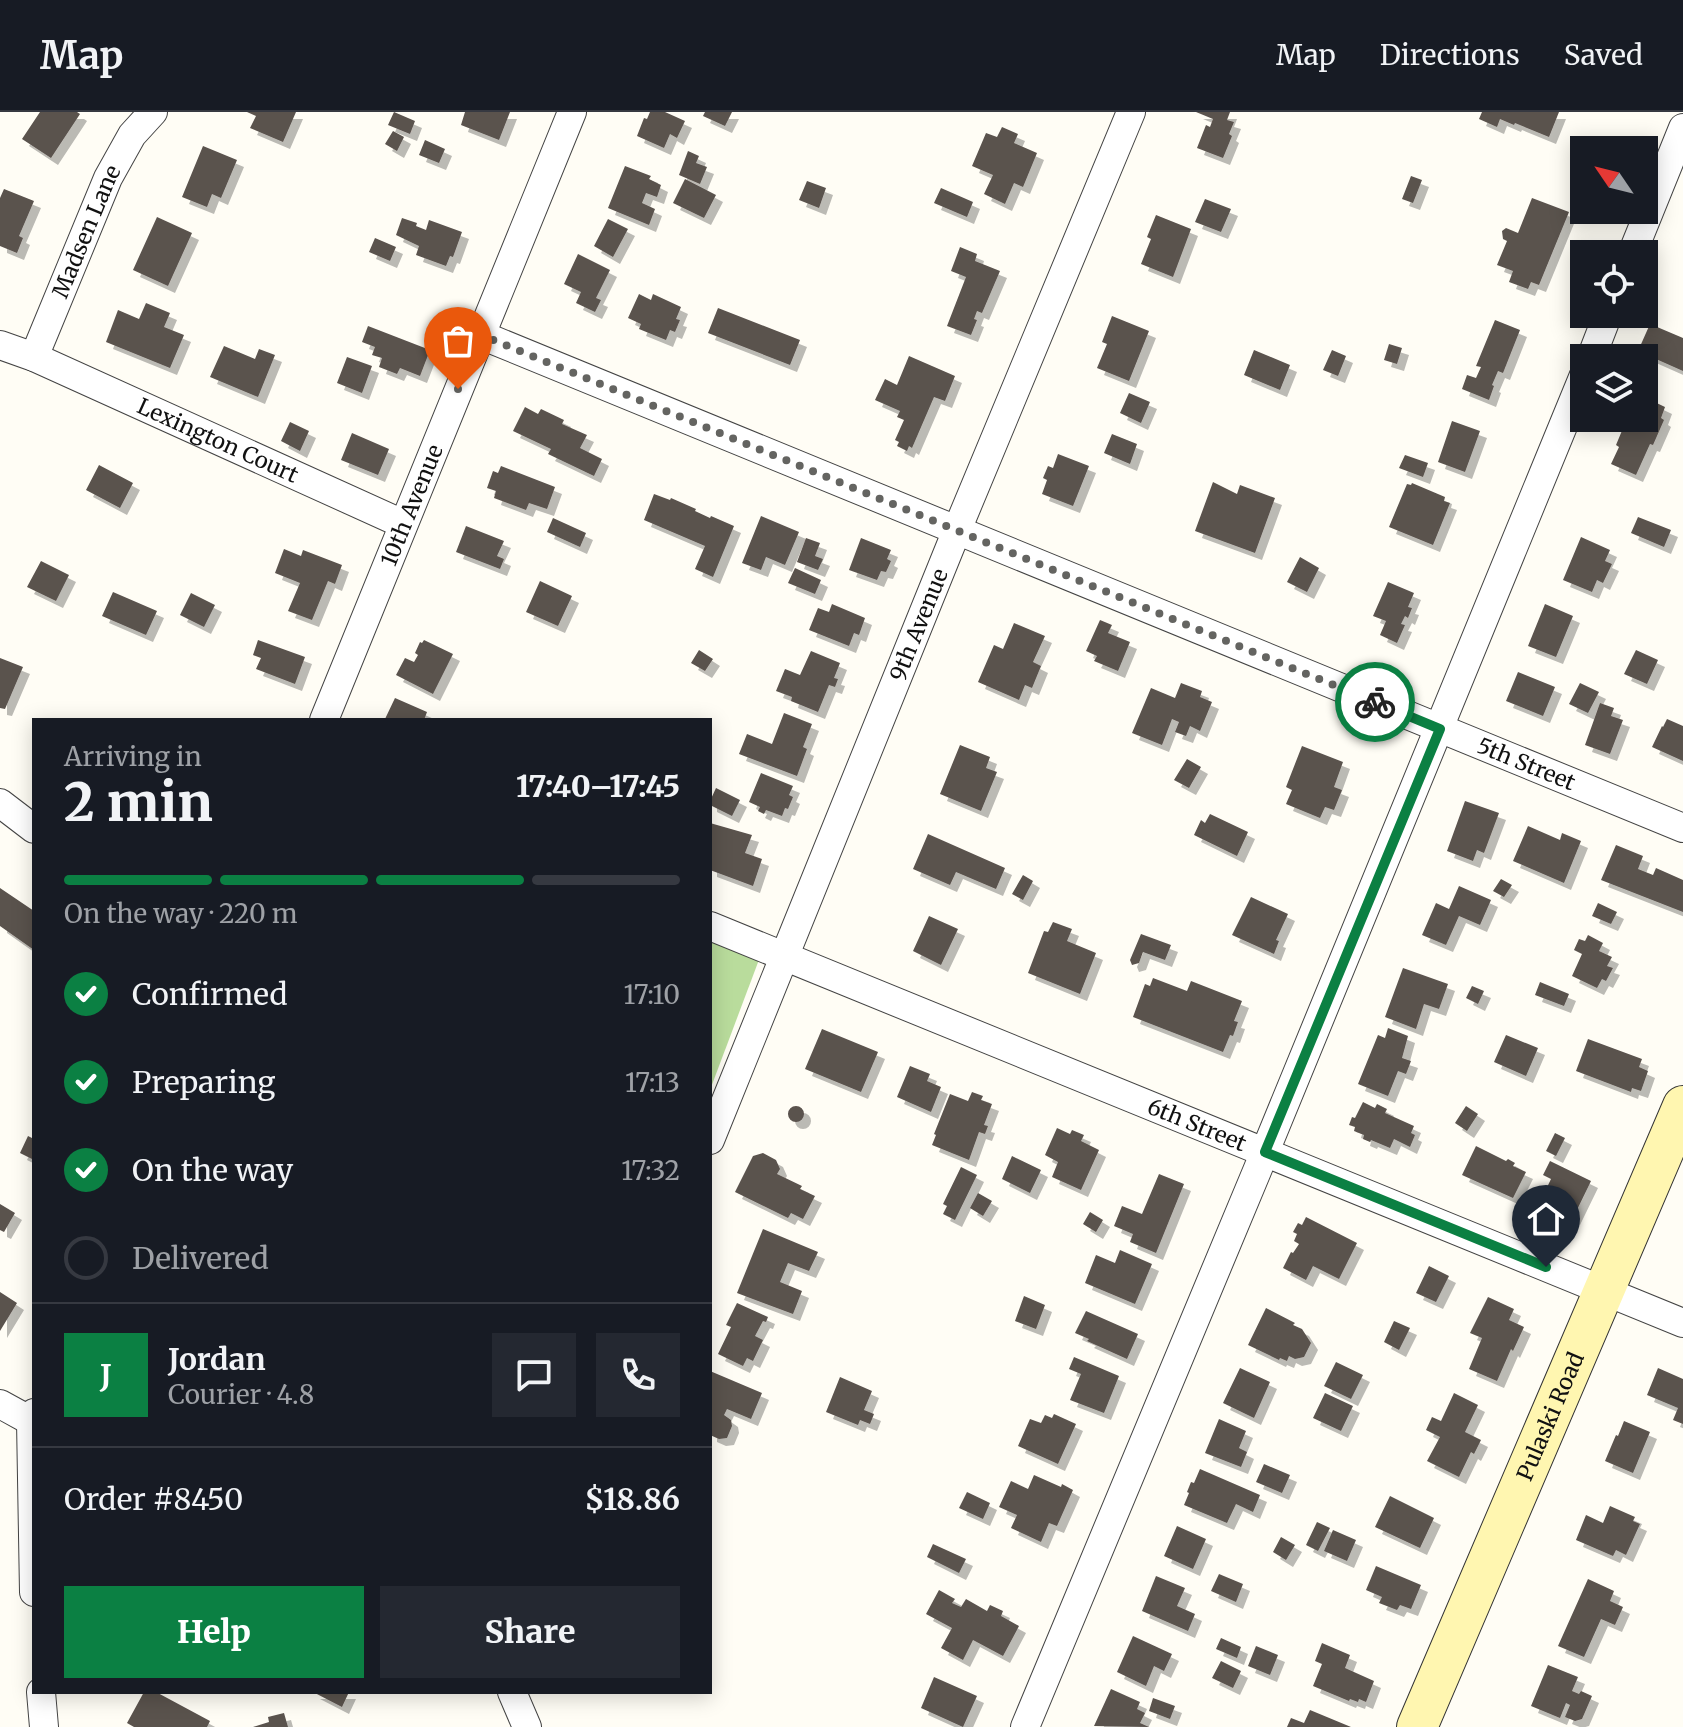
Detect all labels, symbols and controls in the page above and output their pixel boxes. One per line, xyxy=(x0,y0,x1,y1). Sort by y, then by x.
text: Map xyxy=(40,32,124,79)
text: Map xyxy=(1276,37,1336,73)
text: Directions xyxy=(1380,37,1520,73)
text: Saved xyxy=(1564,37,1643,73)
north arrow xyxy=(1570,136,1658,224)
map controls xyxy=(1570,136,1658,432)
street label: Madsen Lane xyxy=(46,160,127,302)
button: locate xyxy=(1570,240,1658,328)
pin xyxy=(424,307,492,389)
icon: bag xyxy=(436,319,480,363)
button: layers xyxy=(1570,344,1658,432)
street label: Lexington Court xyxy=(133,392,303,489)
street label: 10th Avenue xyxy=(374,440,449,570)
street label: 9th Avenue xyxy=(883,564,954,685)
courier xyxy=(1335,662,1415,742)
icon: bike xyxy=(1353,680,1397,724)
street label: 5th Street xyxy=(1473,731,1580,797)
text: Arriving in xyxy=(64,740,202,773)
text: 17:40–17:45 xyxy=(516,767,680,805)
text: 2 min xyxy=(64,770,213,835)
text: On the way · 220 m xyxy=(64,897,298,930)
icon: check xyxy=(64,972,108,1016)
text: Confirmed xyxy=(132,975,287,1013)
text: 17:10 xyxy=(623,978,680,1011)
icon: check xyxy=(64,1060,108,1104)
text: Preparing xyxy=(132,1063,275,1101)
text: 17:13 xyxy=(625,1066,680,1099)
street label: 6th Street xyxy=(1143,1092,1251,1158)
icon: check xyxy=(64,1148,108,1192)
text: On the way xyxy=(132,1151,293,1189)
text: 17:32 xyxy=(621,1154,680,1187)
pin xyxy=(1512,1185,1580,1267)
icon: home xyxy=(1524,1197,1568,1241)
text: Delivered xyxy=(132,1239,269,1277)
button: chat xyxy=(492,1333,576,1417)
button: phone xyxy=(596,1333,680,1417)
text: Jordan xyxy=(168,1340,266,1378)
street label: Pulaski Road xyxy=(1510,1348,1590,1485)
text: J xyxy=(100,1356,112,1394)
text: Courier · 4.8 xyxy=(168,1378,314,1411)
text: Order #8450 xyxy=(64,1480,243,1518)
text: $18.86 xyxy=(585,1480,680,1518)
button: Help xyxy=(64,1586,364,1678)
button: Share xyxy=(380,1586,680,1678)

